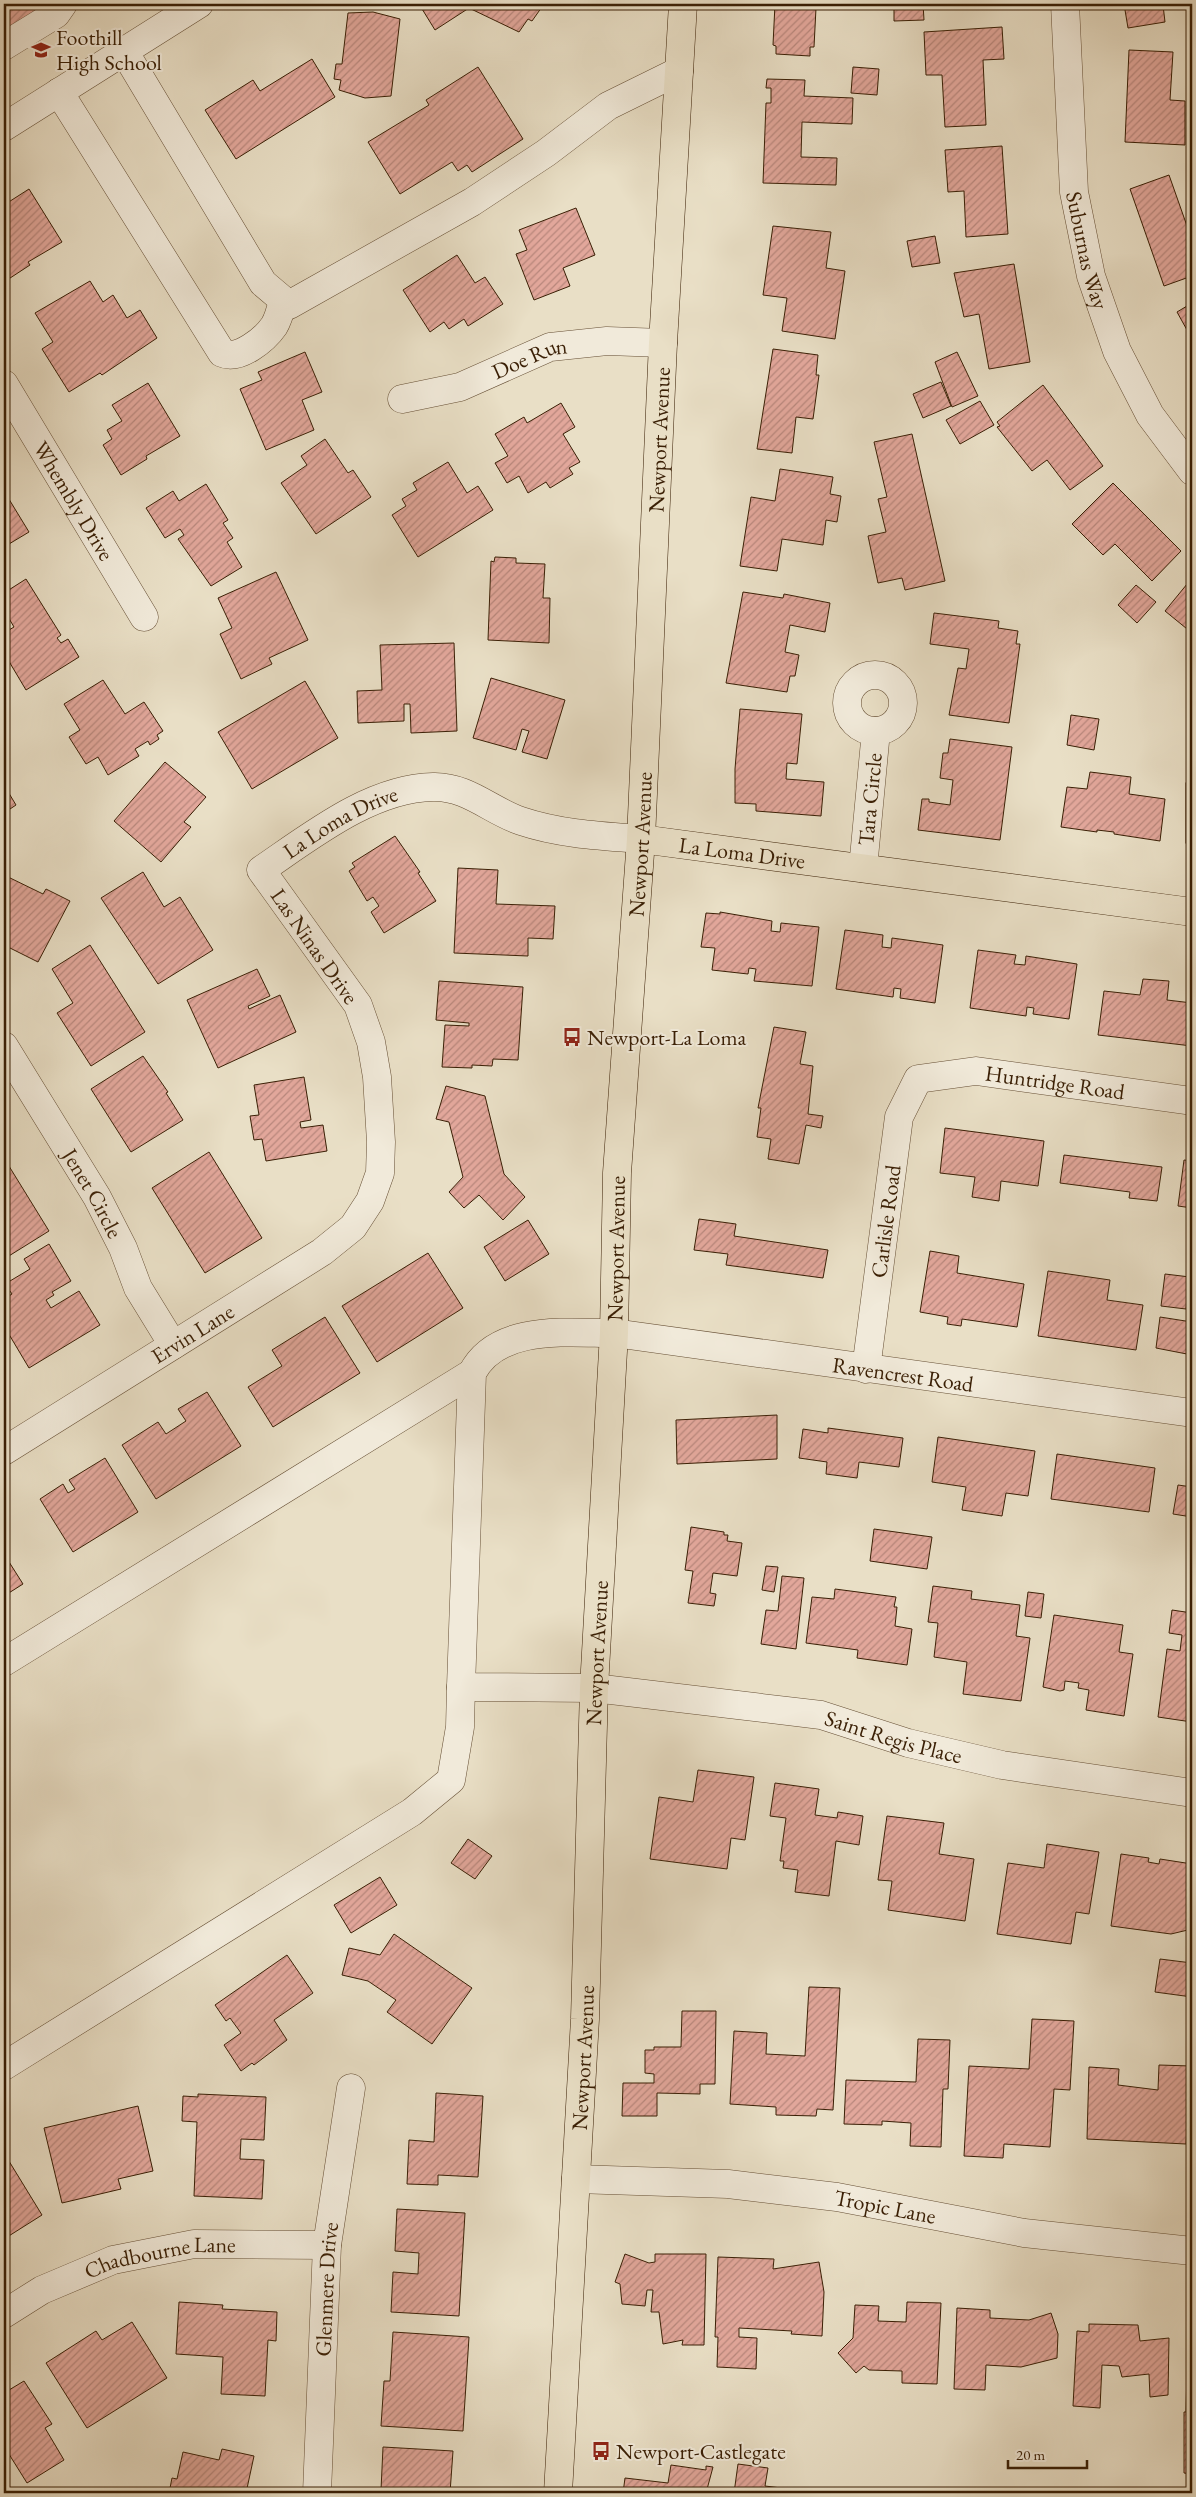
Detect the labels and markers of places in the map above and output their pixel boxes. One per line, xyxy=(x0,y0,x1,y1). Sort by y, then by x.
place label: Foothill High School xyxy=(56,23,162,77)
school or university icon: Foothill High School xyxy=(30,39,52,61)
place label: Newport-La Loma xyxy=(587,1023,747,1052)
bus stop icon: Newport-La Loma xyxy=(561,1026,583,1048)
place label: Newport-Castlegate xyxy=(616,2437,786,2466)
bus stop icon: Newport-Castlegate xyxy=(590,2440,612,2462)

